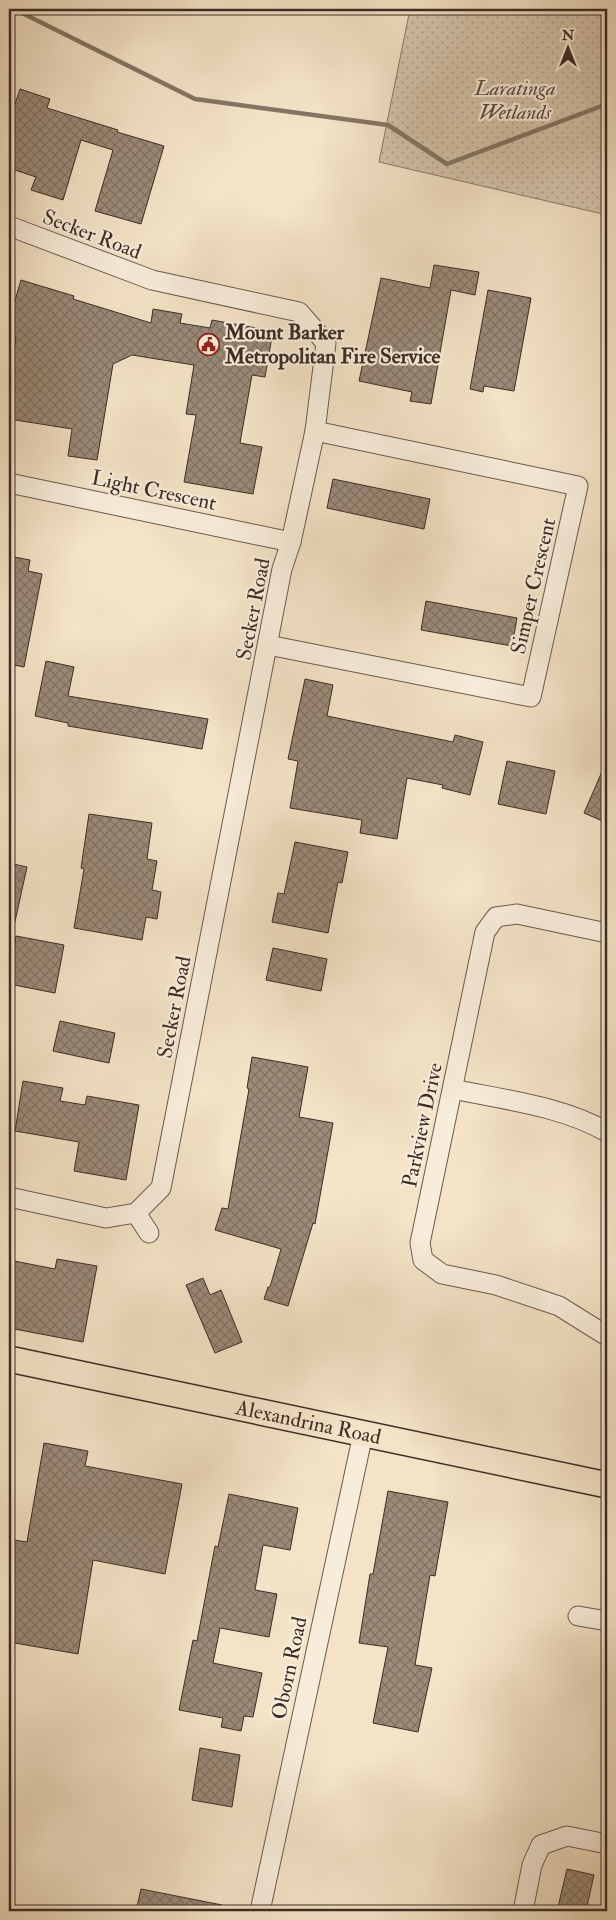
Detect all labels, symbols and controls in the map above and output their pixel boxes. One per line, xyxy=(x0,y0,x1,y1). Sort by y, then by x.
north arrow xyxy=(544,22,594,72)
text: N xyxy=(561,27,575,44)
park label: Laratinga Wetlands xyxy=(473,75,556,126)
street label: Secker Road xyxy=(39,203,146,266)
place label: Mount Barker Metropolitan Fire Service xyxy=(224,319,441,370)
public building icon: Mount Barker Metropolitan Fire Service xyxy=(197,332,221,356)
street label: Light Crescent xyxy=(89,464,219,517)
street label: Simper Crescent xyxy=(505,515,562,657)
street label: Secker Road xyxy=(230,555,277,663)
street label: Secker Road xyxy=(151,953,198,1061)
street label: Parkview Drive xyxy=(396,1060,449,1190)
street label: Alexandrina Road xyxy=(232,1394,384,1451)
street label: Oborn Road xyxy=(265,1614,314,1722)

